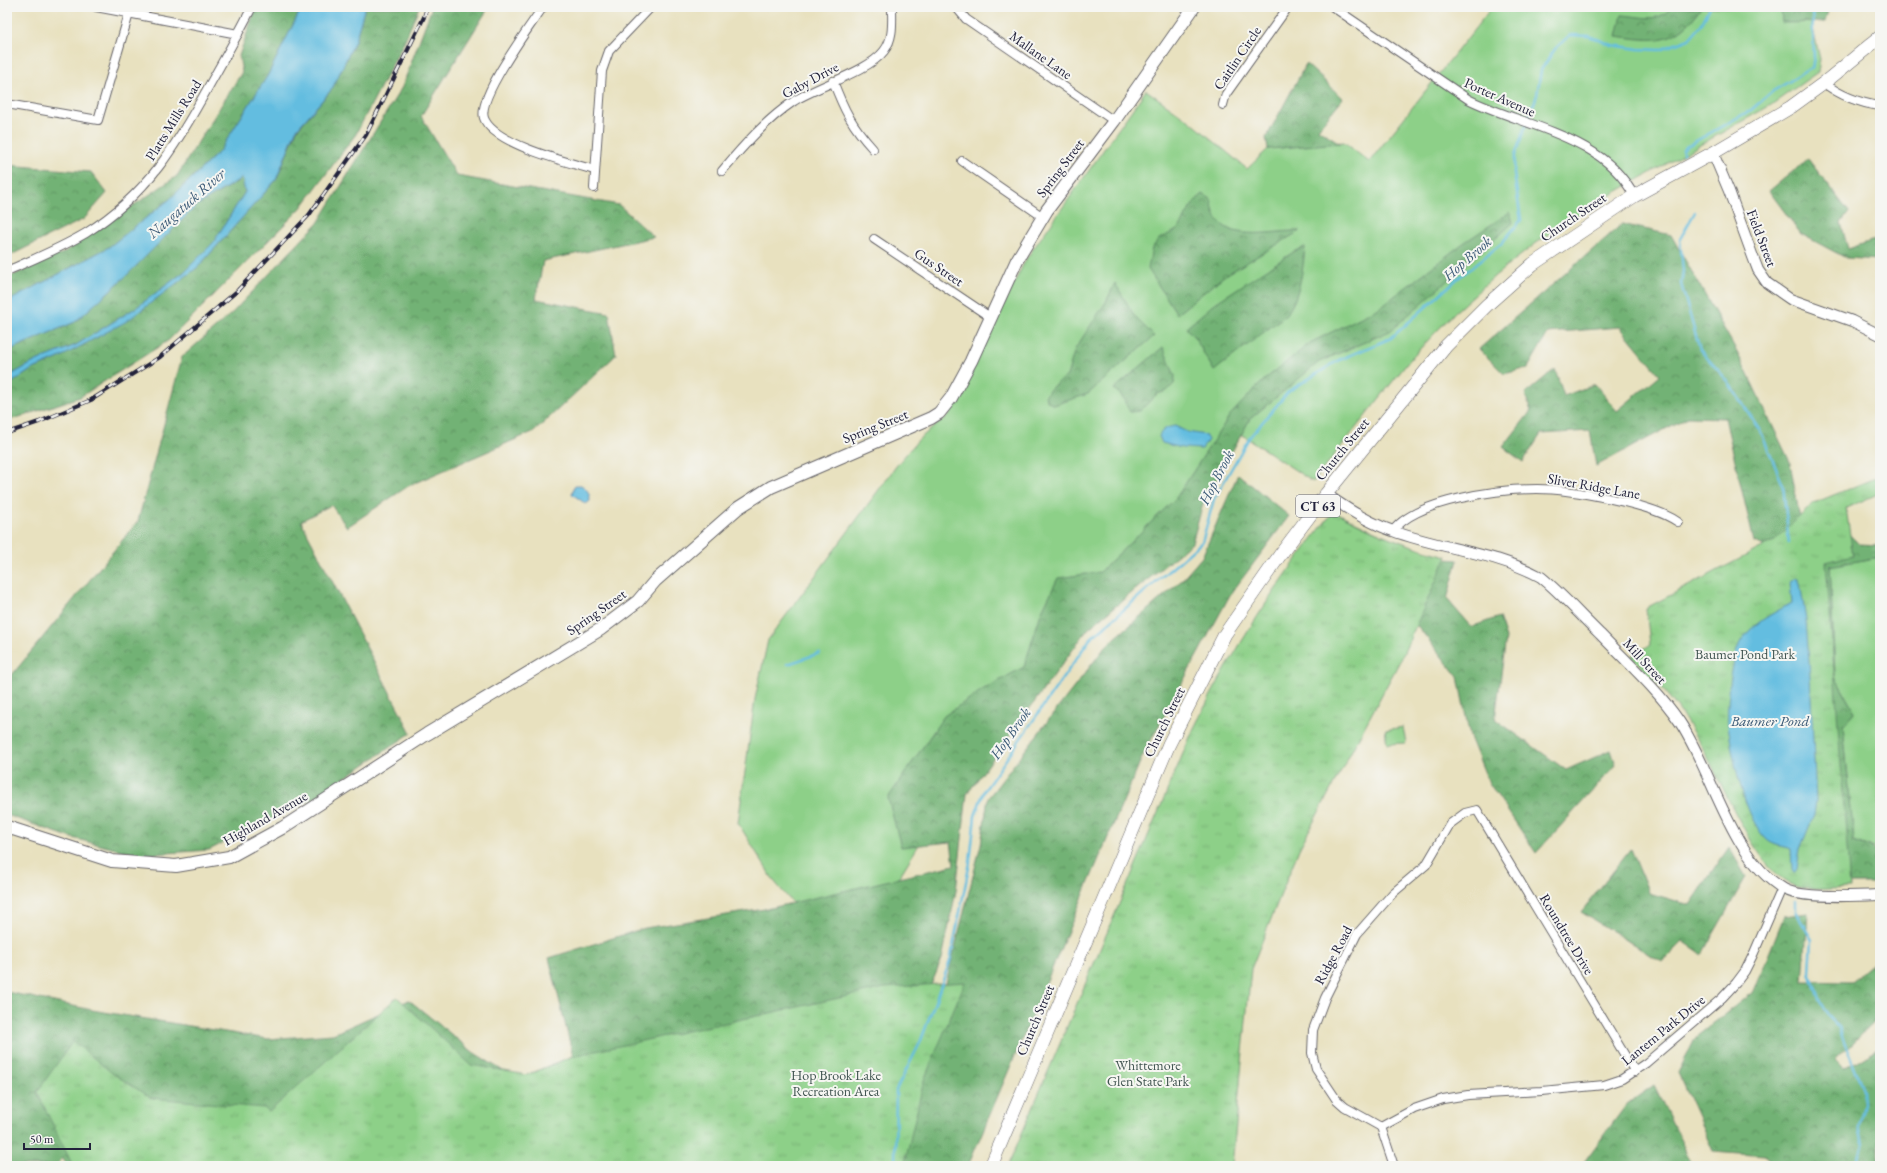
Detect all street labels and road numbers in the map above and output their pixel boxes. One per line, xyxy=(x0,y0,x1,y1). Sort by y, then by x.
street label: Caitlin Circle xyxy=(1209,22,1265,93)
street label: Mallane Lane xyxy=(1006,27,1076,83)
street label: Gaby Drive xyxy=(779,57,842,102)
street label: Porter Avenue xyxy=(1462,73,1539,121)
street label: Platts Mills Road xyxy=(141,75,206,164)
street label: Spring Street xyxy=(1032,135,1088,201)
street label: Church Street xyxy=(1537,188,1610,246)
street label: Field Street xyxy=(1743,207,1781,270)
street label: Gus Street xyxy=(911,244,968,290)
street label: Spring Street xyxy=(840,405,911,447)
street label: Church Street xyxy=(1311,413,1373,484)
street label: Sliver Ridge Lane xyxy=(1546,469,1642,503)
road number: CT 63 xyxy=(1296,495,1340,517)
street label: Spring Street xyxy=(563,585,630,639)
street label: Mill Street xyxy=(1619,634,1671,688)
street label: Church Street xyxy=(1139,684,1189,760)
street label: Highland Avenue xyxy=(220,786,311,849)
street label: Roundtree Drive xyxy=(1536,890,1599,978)
street label: Ridge Road xyxy=(1310,922,1356,988)
street label: Church Street xyxy=(1012,981,1058,1058)
street label: Lantern Park Drive xyxy=(1618,990,1709,1069)

